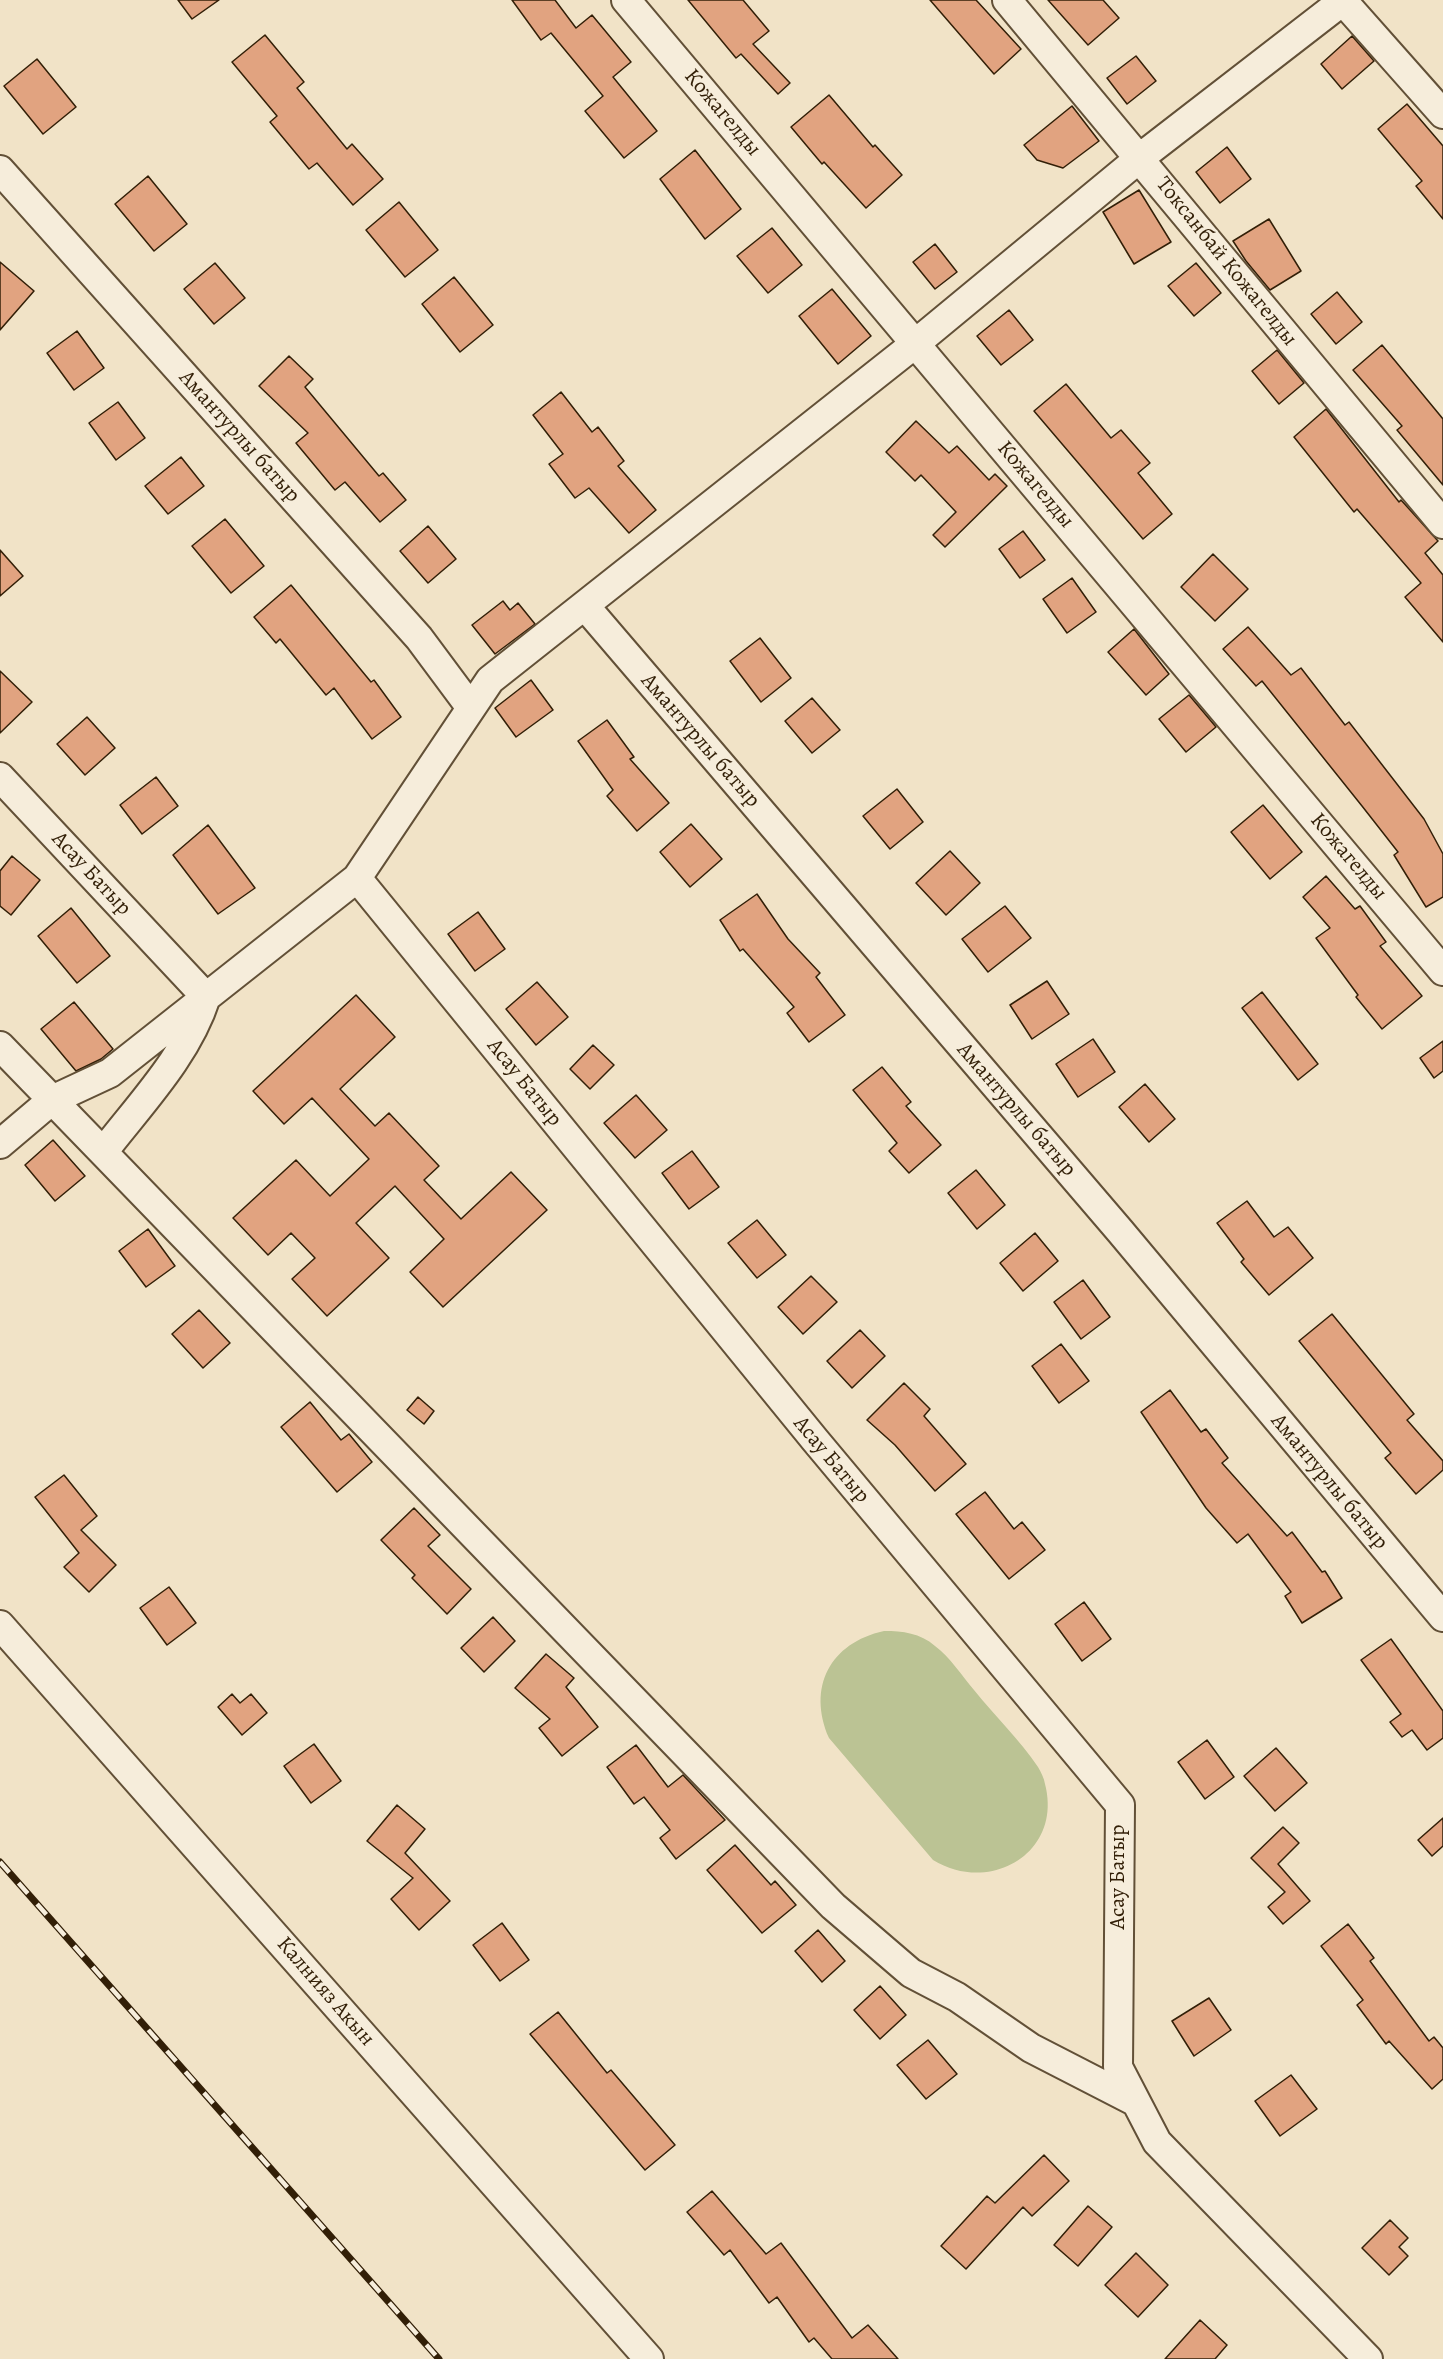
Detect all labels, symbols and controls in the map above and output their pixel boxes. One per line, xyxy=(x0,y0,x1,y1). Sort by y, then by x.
street label: Кожагелды xyxy=(678,64,766,162)
street label: Токсанбай Кожагелды xyxy=(1150,172,1302,352)
street label: Амантурлы батыр xyxy=(173,365,305,509)
street label: Кожагелды xyxy=(991,436,1079,534)
street label: Амантурлы батыр xyxy=(635,669,765,813)
street label: Кожагелды xyxy=(1304,808,1392,906)
street label: Асау Батыр xyxy=(45,827,137,921)
street label: Асау Батыр xyxy=(481,1034,567,1132)
street label: Амантурлы батыр xyxy=(951,1038,1081,1182)
street label: Амантурлы батыр xyxy=(1265,1409,1393,1555)
street label: Асау Батыр xyxy=(787,1411,875,1509)
street label: Асау Батыр xyxy=(1106,1824,1132,1930)
street label: Калнияз Акын xyxy=(270,1932,380,2052)

